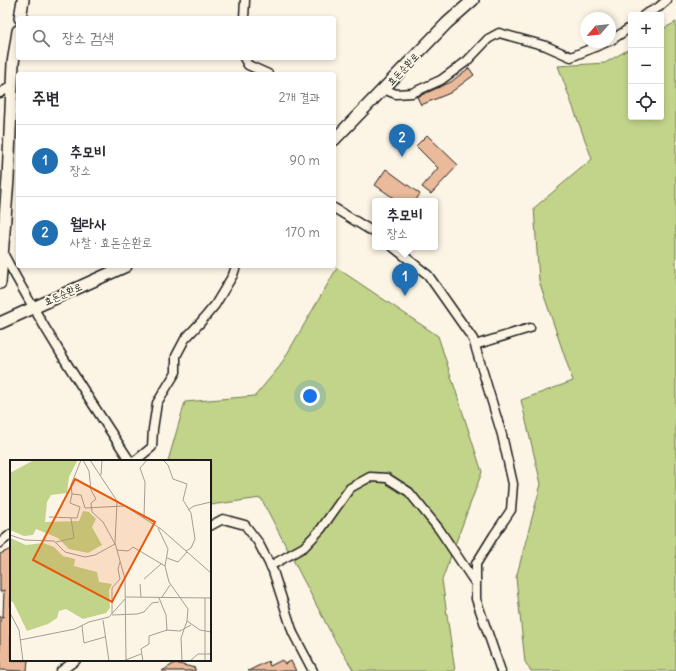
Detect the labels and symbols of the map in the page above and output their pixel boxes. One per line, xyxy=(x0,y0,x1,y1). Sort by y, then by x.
north arrow xyxy=(580,12,616,48)
street label: 효돈순환로 xyxy=(384,50,422,88)
pin: 2 xyxy=(389,124,415,157)
pin: 1 xyxy=(392,263,418,296)
street label: 효돈순환로 xyxy=(42,280,84,308)
your location xyxy=(300,386,320,406)
inset map xyxy=(10,460,211,661)

